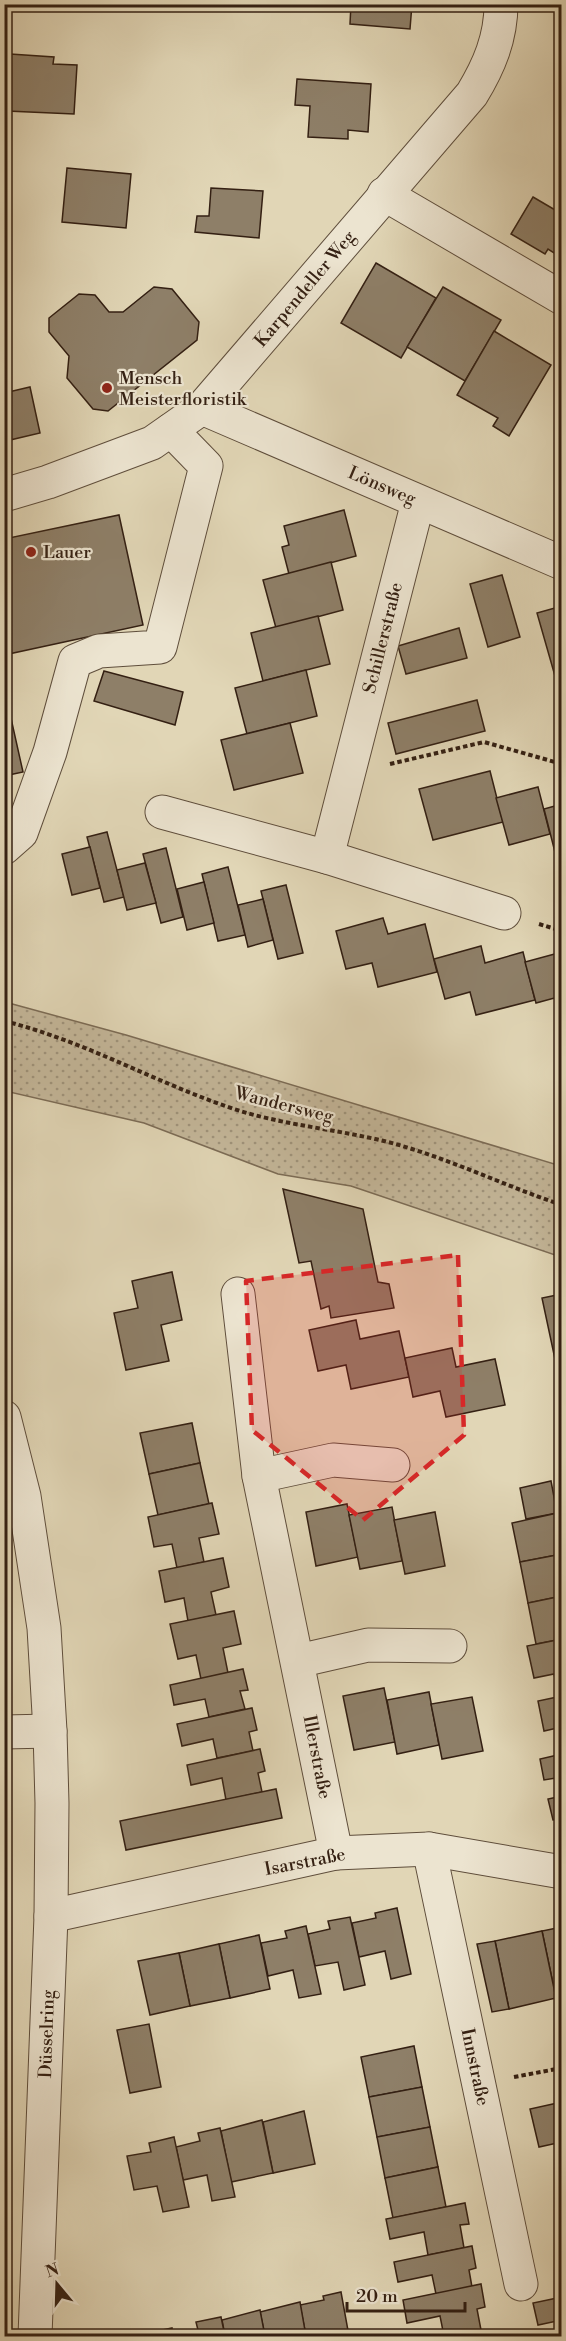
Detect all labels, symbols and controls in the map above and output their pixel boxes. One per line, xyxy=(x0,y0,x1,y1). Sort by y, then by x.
street label: Karpendeller Weg xyxy=(249,225,361,352)
place label: Mensch Meisterfloristik xyxy=(119,367,248,411)
marker: Mensch Meisterfloristik xyxy=(100,381,114,395)
street label: Lönsweg xyxy=(345,461,420,511)
place label: Lauer xyxy=(43,541,91,564)
marker: Lauer xyxy=(24,545,38,559)
street label: Schillerstraße xyxy=(358,580,408,696)
street label: Wandersweg xyxy=(231,1081,336,1129)
street label: Illerstraße xyxy=(298,1713,336,1801)
street label: Isarstraße xyxy=(263,1843,347,1881)
street label: Düsselring xyxy=(34,1989,60,2079)
street label: Innstraße xyxy=(456,2026,494,2108)
north arrow xyxy=(27,2254,87,2314)
text: N xyxy=(43,2259,62,2282)
scale bar xyxy=(347,2275,466,2313)
text: 20 m xyxy=(356,2285,398,2308)

